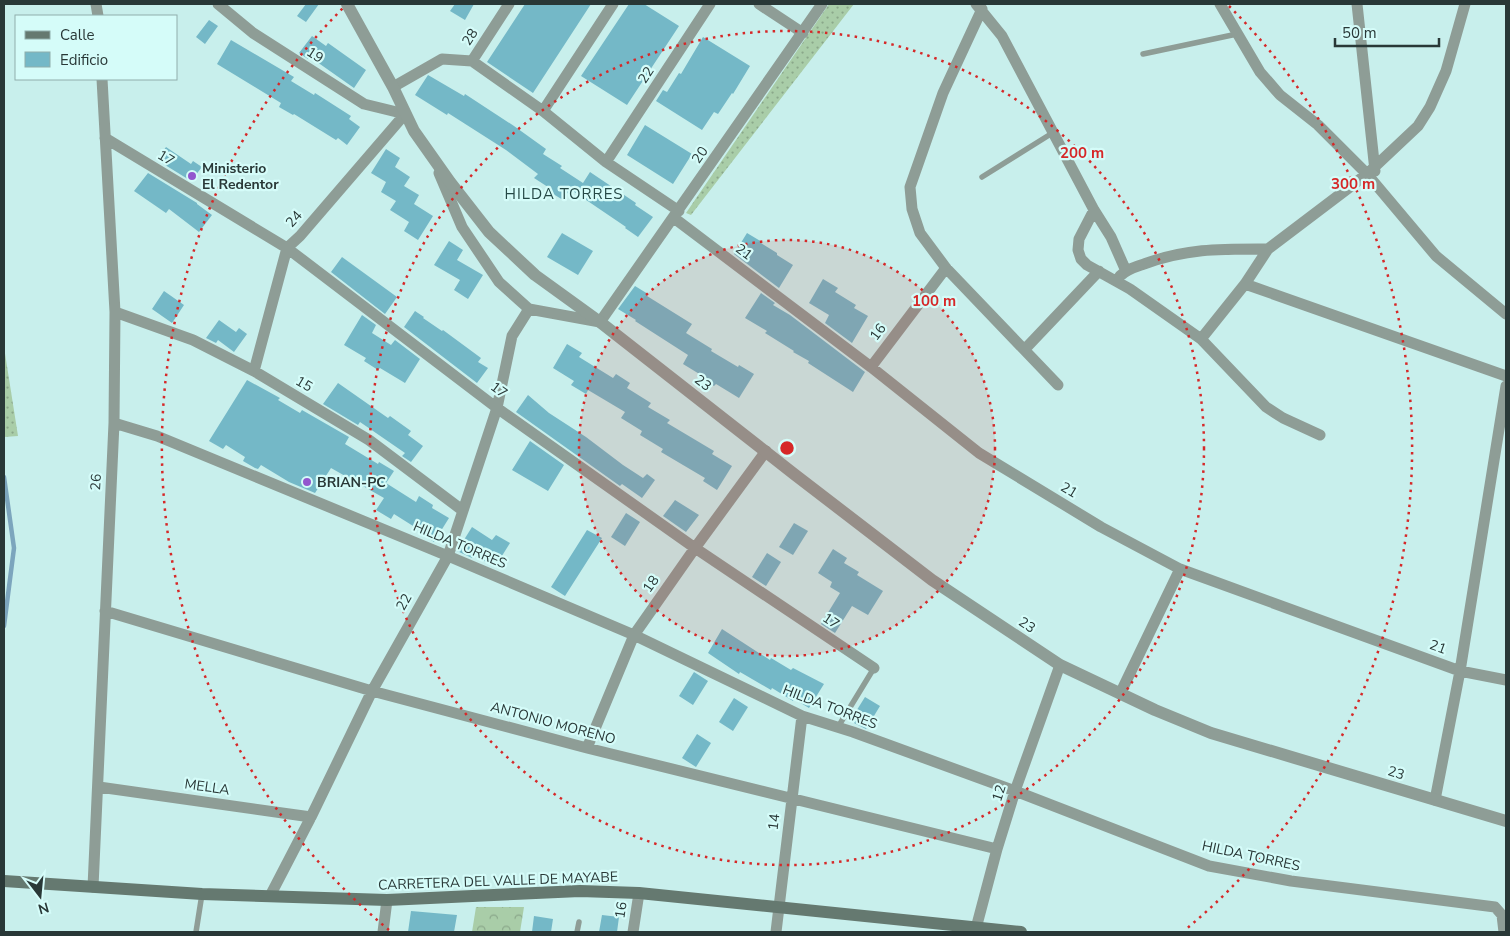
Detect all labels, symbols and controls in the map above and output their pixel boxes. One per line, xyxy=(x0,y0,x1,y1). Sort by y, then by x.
legend xyxy=(15,15,178,80)
scale bar xyxy=(1335,15,1439,47)
text: 50 m xyxy=(1342,23,1377,43)
text: Calle xyxy=(60,25,95,45)
street label: 28 xyxy=(457,25,483,49)
street label: 19 xyxy=(303,42,327,68)
text: Edificio xyxy=(60,50,108,70)
street label: 22 xyxy=(633,63,659,87)
street label: 20 xyxy=(687,143,713,167)
text: 200 m xyxy=(1060,143,1104,163)
street label: 17 xyxy=(154,146,178,170)
place label: Ministerio El Redentor xyxy=(202,159,279,194)
marker: Ministerio El Redentor xyxy=(186,170,198,182)
text: 300 m xyxy=(1331,174,1375,194)
district label: HILDA TORRES xyxy=(505,184,623,204)
street label: 24 xyxy=(281,206,307,232)
street label: 21 xyxy=(732,239,756,265)
text: 100 m xyxy=(912,291,956,311)
street label: 16 xyxy=(865,320,891,344)
street label: 23 xyxy=(691,370,715,396)
street label: 15 xyxy=(292,372,316,396)
street label: 17 xyxy=(487,377,511,403)
centre of rings xyxy=(778,439,796,457)
street label: 26 xyxy=(86,473,106,491)
place label: BRIAN-PC xyxy=(317,473,386,492)
marker: BRIAN-PC xyxy=(301,476,313,488)
street label: 21 xyxy=(1057,478,1081,502)
street label: HILDA TORRES xyxy=(410,517,510,573)
street label: 18 xyxy=(638,572,664,596)
street label: 22 xyxy=(392,590,416,614)
street label: 17 xyxy=(819,608,843,634)
street label: 23 xyxy=(1015,612,1039,638)
street label: 21 xyxy=(1427,635,1449,659)
street label: HILDA TORRES xyxy=(780,680,880,734)
street label: ANTONIO MORENO xyxy=(488,697,618,749)
street label: 23 xyxy=(1385,761,1407,785)
street label: MELLA xyxy=(183,774,231,800)
street label: 12 xyxy=(987,782,1011,804)
street label: 14 xyxy=(764,813,784,831)
street label: HILDA TORRES xyxy=(1200,836,1302,876)
street label: CARRETERA DEL VALLE DE MAYABE xyxy=(378,867,618,895)
north arrow xyxy=(15,871,65,921)
text: N xyxy=(36,897,51,919)
street label: 16 xyxy=(610,900,632,920)

